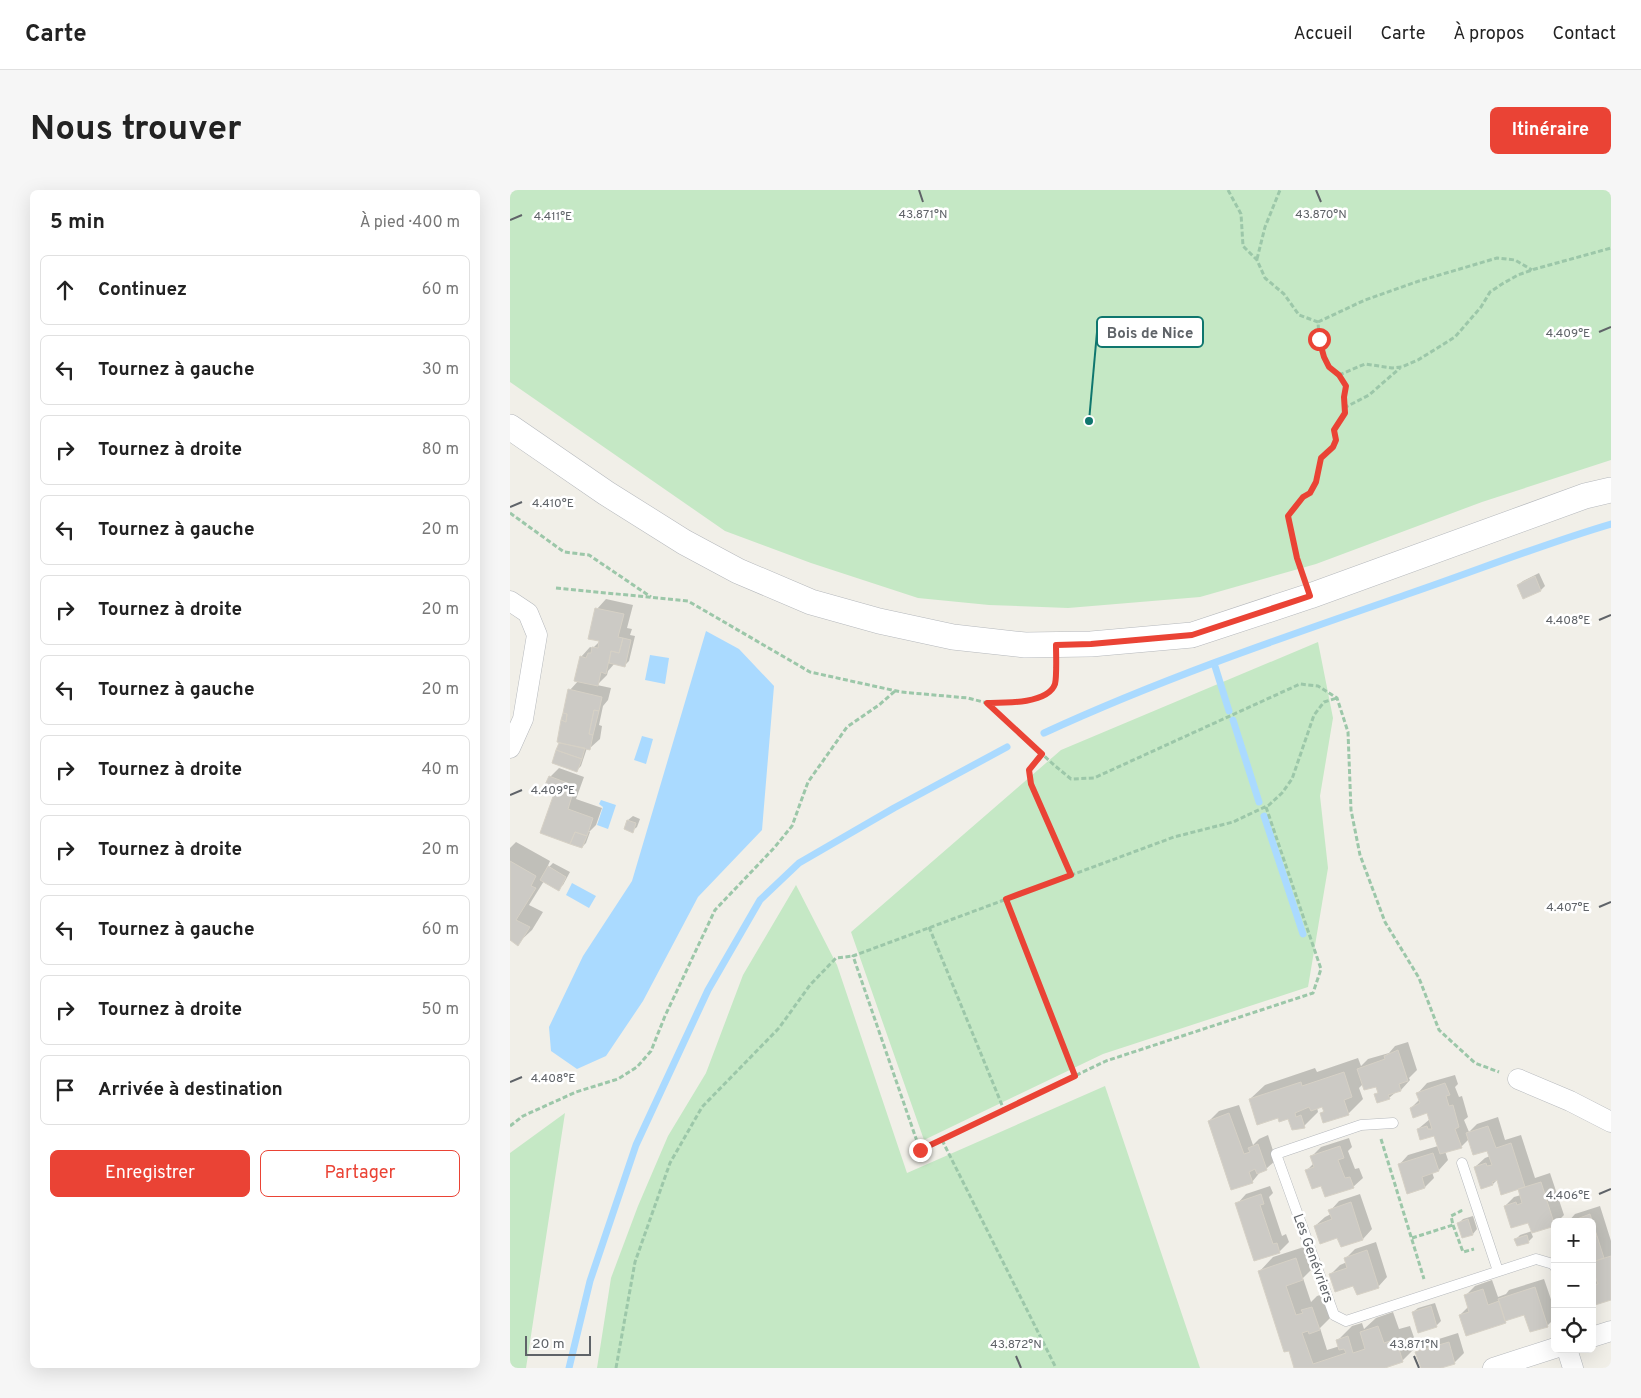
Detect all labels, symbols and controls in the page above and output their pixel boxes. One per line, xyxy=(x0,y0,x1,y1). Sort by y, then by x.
text: Carte xyxy=(25,20,87,50)
text: Accueil xyxy=(1293,23,1352,46)
text: Carte xyxy=(1380,23,1425,46)
text: À propos xyxy=(1453,23,1524,46)
text: Contact xyxy=(1552,23,1616,46)
button: Itinéraire xyxy=(1490,107,1611,154)
text: Nous trouver xyxy=(30,108,242,152)
text: 43.871°N xyxy=(899,207,947,223)
text: 43.870°N xyxy=(1295,207,1347,223)
text: 5 min xyxy=(50,209,105,236)
text: 4.411°E xyxy=(534,209,572,225)
text: À pied · 400 m xyxy=(360,213,460,233)
icon: ahead xyxy=(51,276,79,304)
text: Continuez xyxy=(98,278,187,302)
text: 60 m xyxy=(422,280,459,300)
callout: Bois de Nice xyxy=(1097,317,1203,347)
text: Bois de Nice xyxy=(1107,325,1193,344)
text: 4.409°E xyxy=(1546,326,1590,342)
route start xyxy=(1308,328,1331,351)
icon: left xyxy=(51,356,79,384)
text: Tournez à gauche xyxy=(98,358,255,382)
text: 30 m xyxy=(422,360,459,380)
icon: right xyxy=(51,436,79,464)
text: Tournez à droite xyxy=(98,438,242,462)
text: 80 m xyxy=(422,440,459,460)
text: 4.410°E xyxy=(532,496,574,512)
icon: left xyxy=(51,516,79,544)
text: Tournez à gauche xyxy=(98,518,255,542)
text: 20 m xyxy=(422,520,459,540)
icon: right xyxy=(51,596,79,624)
text: Tournez à droite xyxy=(98,598,242,622)
text: 20 m xyxy=(422,600,459,620)
text: 4.408°E xyxy=(1546,613,1590,629)
icon: left xyxy=(51,676,79,704)
text: Tournez à gauche xyxy=(98,678,255,702)
text: 20 m xyxy=(422,680,459,700)
icon: right xyxy=(51,756,79,784)
text: Tournez à droite xyxy=(98,758,242,782)
text: 40 m xyxy=(421,760,459,780)
text: 4.409°E xyxy=(531,783,575,799)
icon: right xyxy=(51,836,79,864)
text: Tournez à droite xyxy=(98,838,242,862)
text: 20 m xyxy=(422,840,459,860)
text: 4.407°E xyxy=(1546,900,1590,916)
icon: left xyxy=(51,916,79,944)
text: Tournez à gauche xyxy=(98,918,255,942)
text: 60 m xyxy=(422,920,459,940)
icon: right xyxy=(51,996,79,1024)
text: Tournez à droite xyxy=(98,998,242,1022)
text: 50 m xyxy=(422,1000,459,1020)
text: 4.408°E xyxy=(531,1071,575,1087)
icon: arrive xyxy=(51,1076,79,1104)
text: Arrivée à destination xyxy=(98,1078,283,1102)
route end xyxy=(909,1139,932,1162)
button: Enregistrer xyxy=(50,1150,250,1197)
button: Partager xyxy=(260,1150,460,1197)
text: 4.406°E xyxy=(1546,1188,1590,1204)
street label: Les Genévriers xyxy=(1289,1212,1337,1305)
map controls xyxy=(1551,1218,1596,1353)
button: + xyxy=(1551,1218,1596,1263)
button: − xyxy=(1551,1263,1596,1308)
button: locate xyxy=(1551,1308,1596,1353)
scale bar xyxy=(525,1333,591,1356)
text: 20 m xyxy=(532,1336,565,1353)
text: 43.872°N xyxy=(990,1337,1042,1353)
text: 43.871°N xyxy=(1390,1337,1438,1353)

